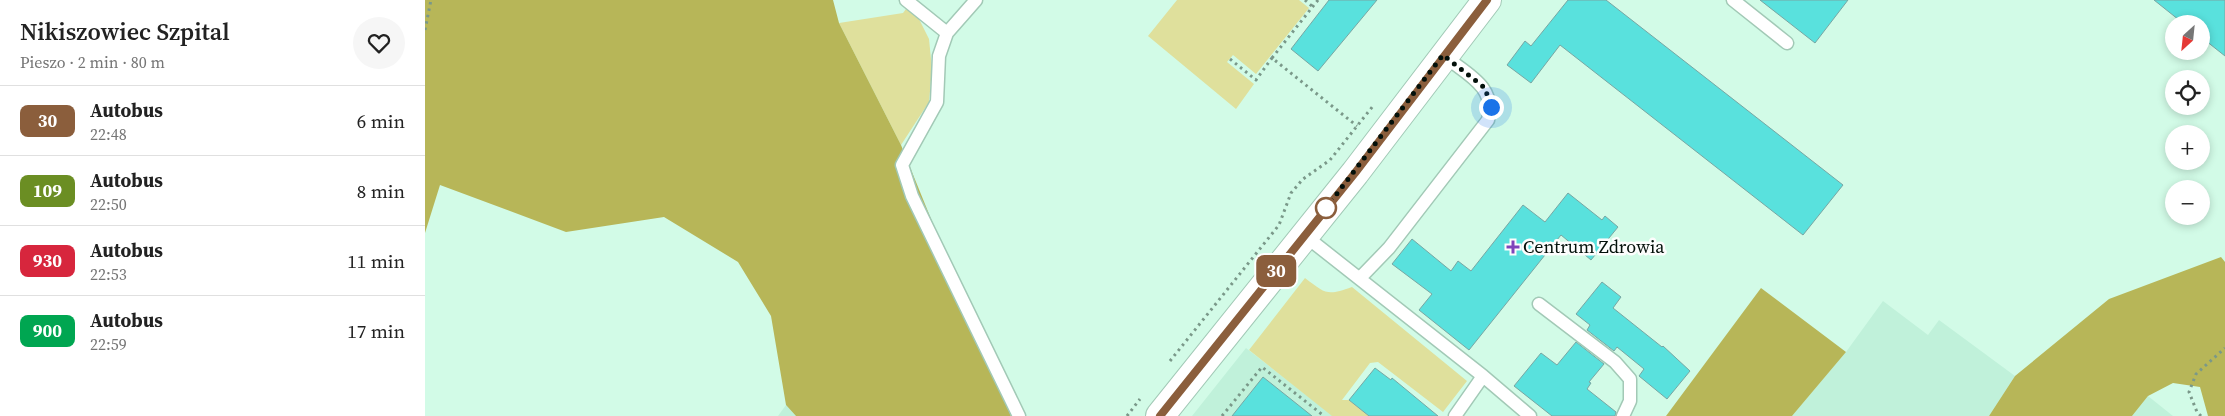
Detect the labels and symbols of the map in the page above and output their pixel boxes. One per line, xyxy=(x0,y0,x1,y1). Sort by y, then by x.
north arrow xyxy=(2165,15,2210,60)
your location xyxy=(1479,95,1504,120)
unlabelled marker xyxy=(1315,197,1337,219)
place label: Centrum Zdrowia xyxy=(1523,234,1665,259)
marker: Centrum Zdrowia xyxy=(1507,241,1519,253)
line badge: 30 xyxy=(1253,255,1299,287)

